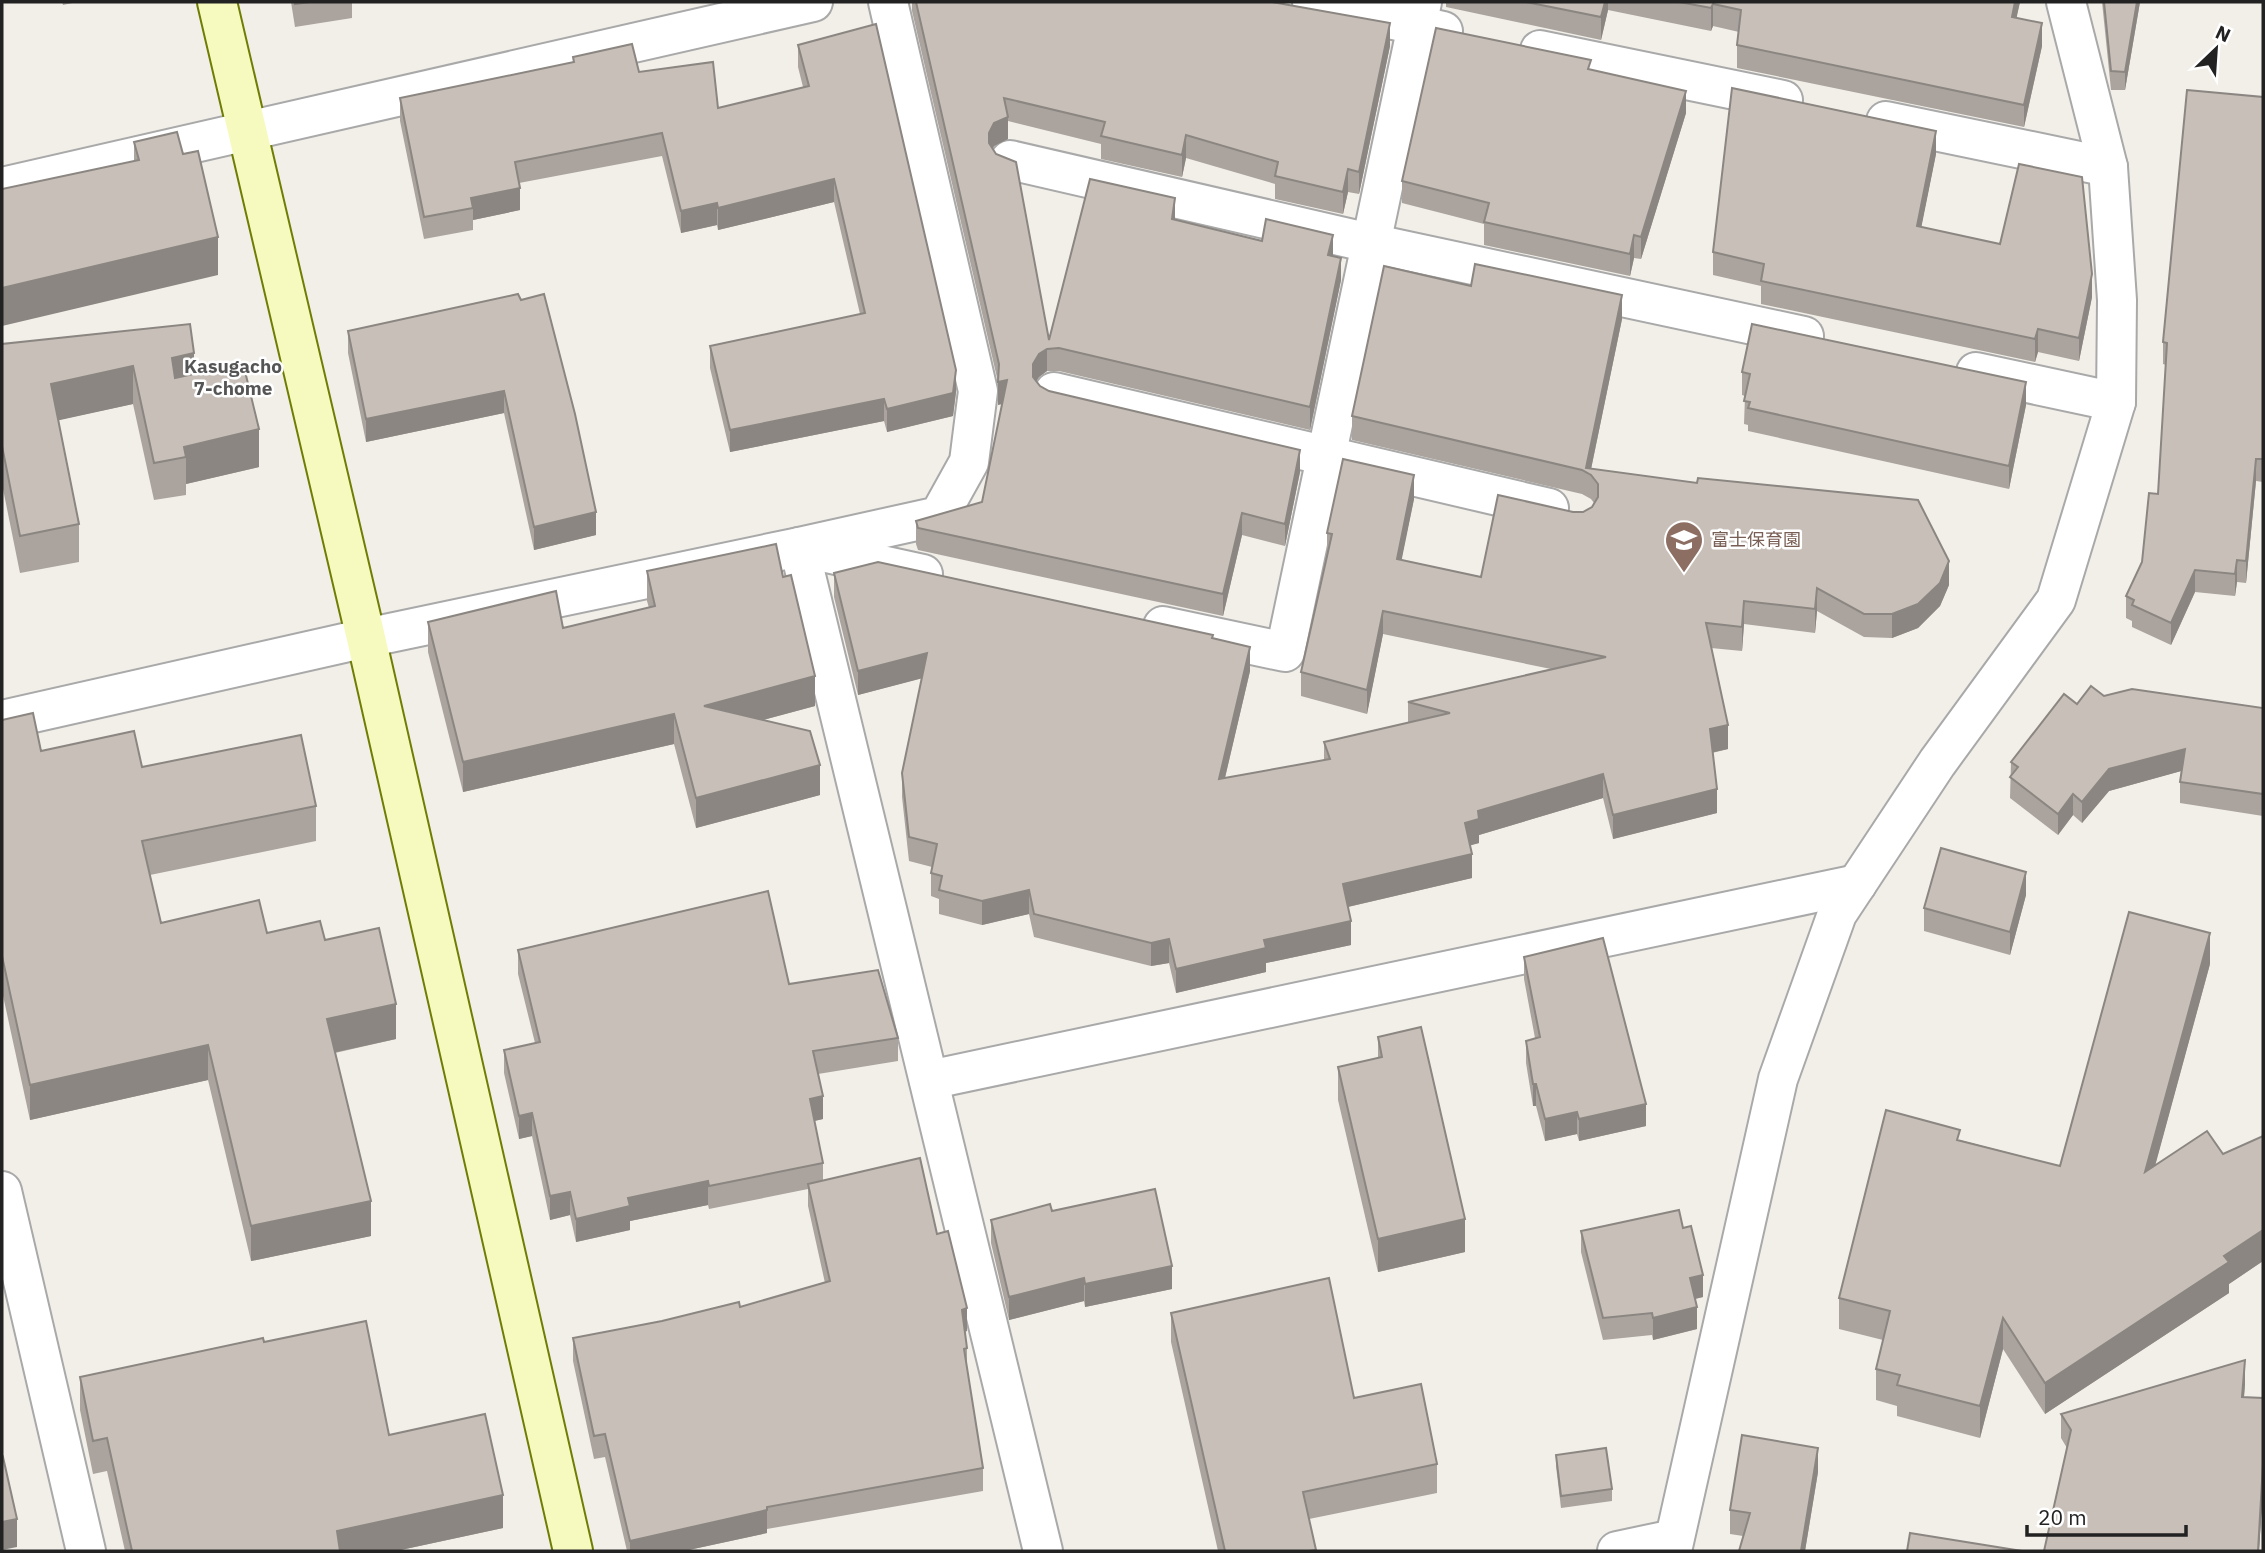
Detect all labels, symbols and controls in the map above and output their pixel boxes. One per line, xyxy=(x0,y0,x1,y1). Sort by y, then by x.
north arrow xyxy=(2181,14,2251,84)
text: N xyxy=(2212,20,2234,47)
district label: Kasugacho 7-chome xyxy=(184,354,282,400)
school or university icon: 富士保育園 xyxy=(1663,519,1705,574)
place label: 富士保育園 xyxy=(1711,528,1801,551)
scale bar xyxy=(2027,1494,2186,1538)
text: 20 m xyxy=(2038,1503,2087,1531)

